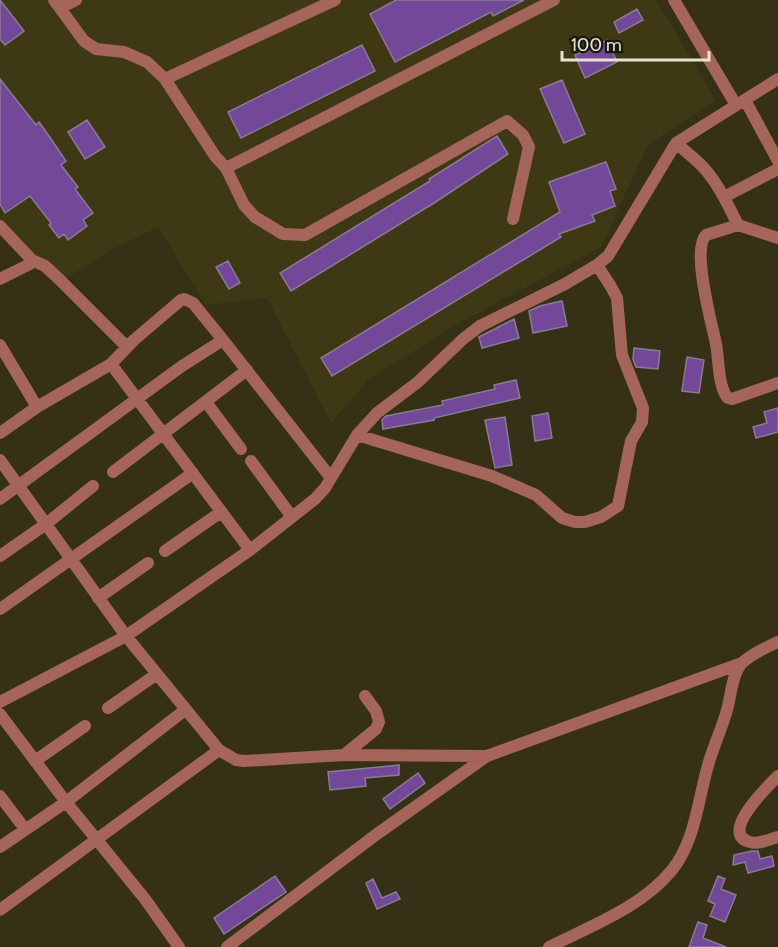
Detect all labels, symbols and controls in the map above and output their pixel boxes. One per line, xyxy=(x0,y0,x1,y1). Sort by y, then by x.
scale bar xyxy=(562,24,709,62)
text: 100 m xyxy=(571,34,622,56)

